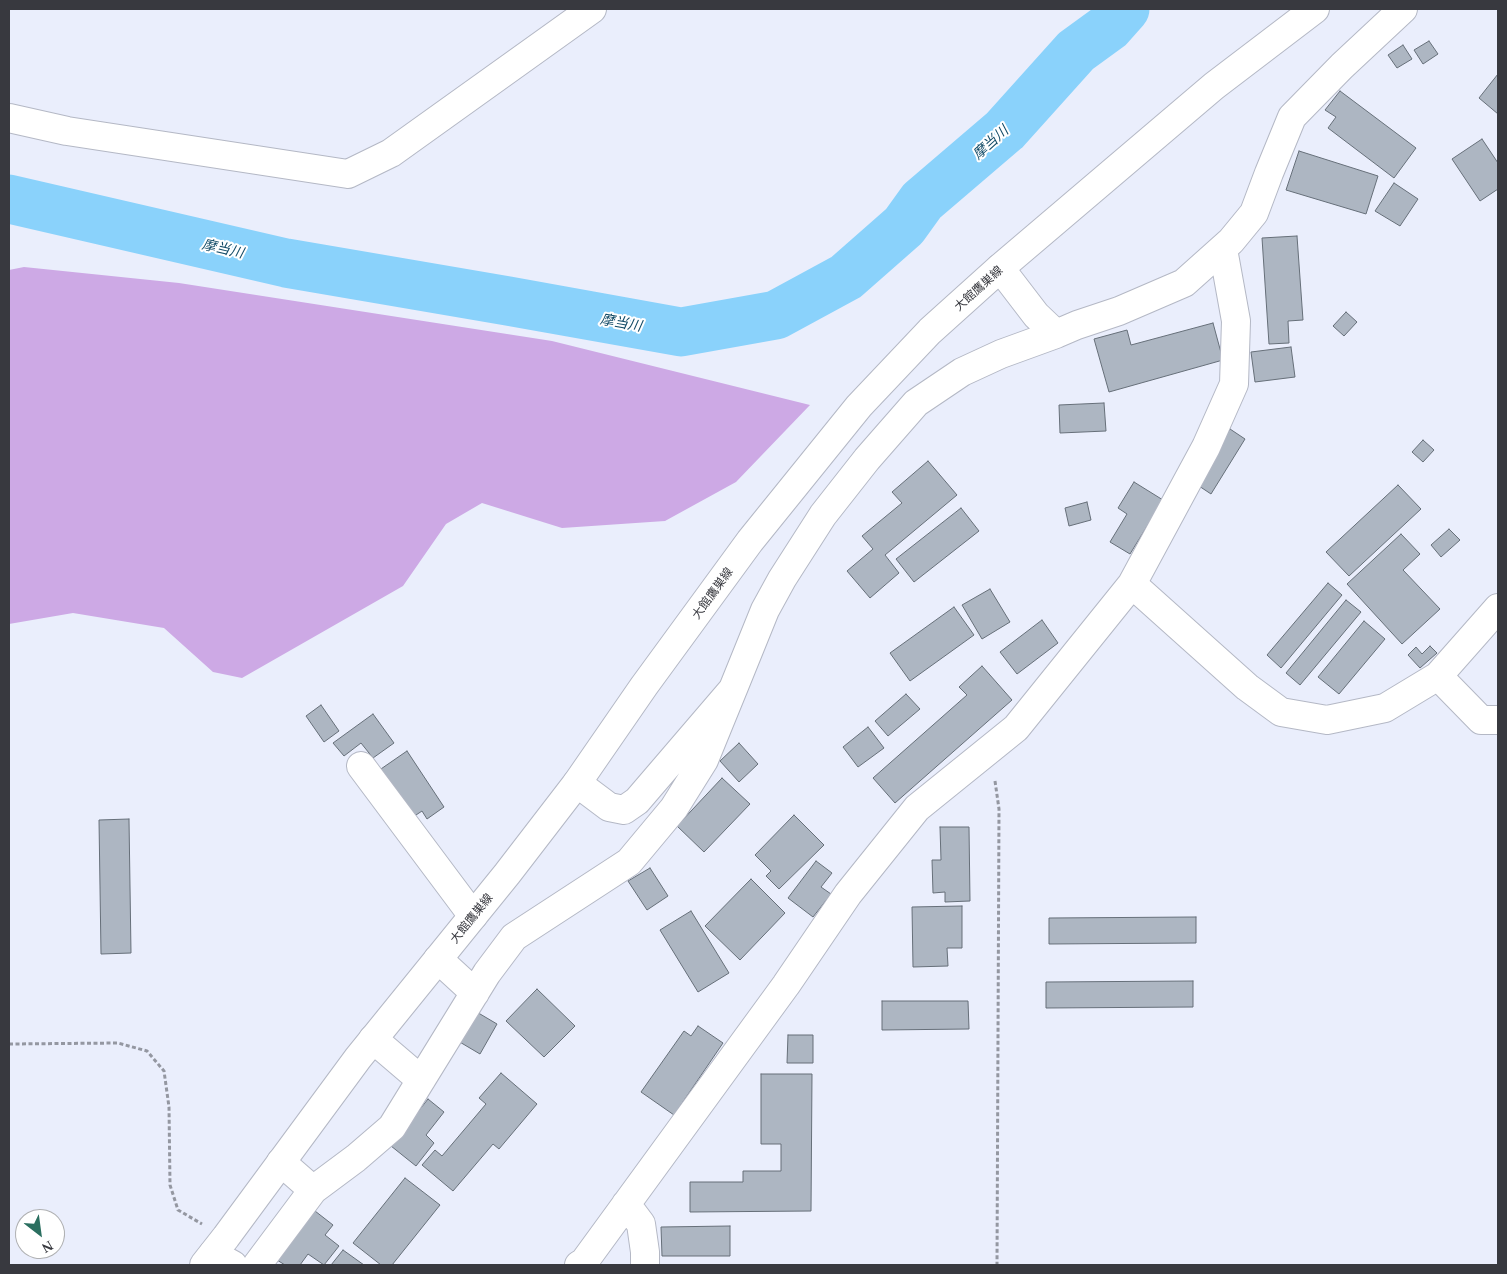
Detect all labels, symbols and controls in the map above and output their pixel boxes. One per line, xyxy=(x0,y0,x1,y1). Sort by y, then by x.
water label: 摩当川 xyxy=(969,122,1011,162)
water label: 摩当川 xyxy=(201,235,245,261)
street label: 大館鷹巣線 xyxy=(951,263,1005,313)
water label: 摩当川 xyxy=(599,310,643,334)
street label: 大館鷹巣線 xyxy=(689,564,735,622)
street label: 大館鷹巣線 xyxy=(447,890,495,946)
north arrow xyxy=(15,1209,65,1259)
text: N xyxy=(39,1238,55,1256)

